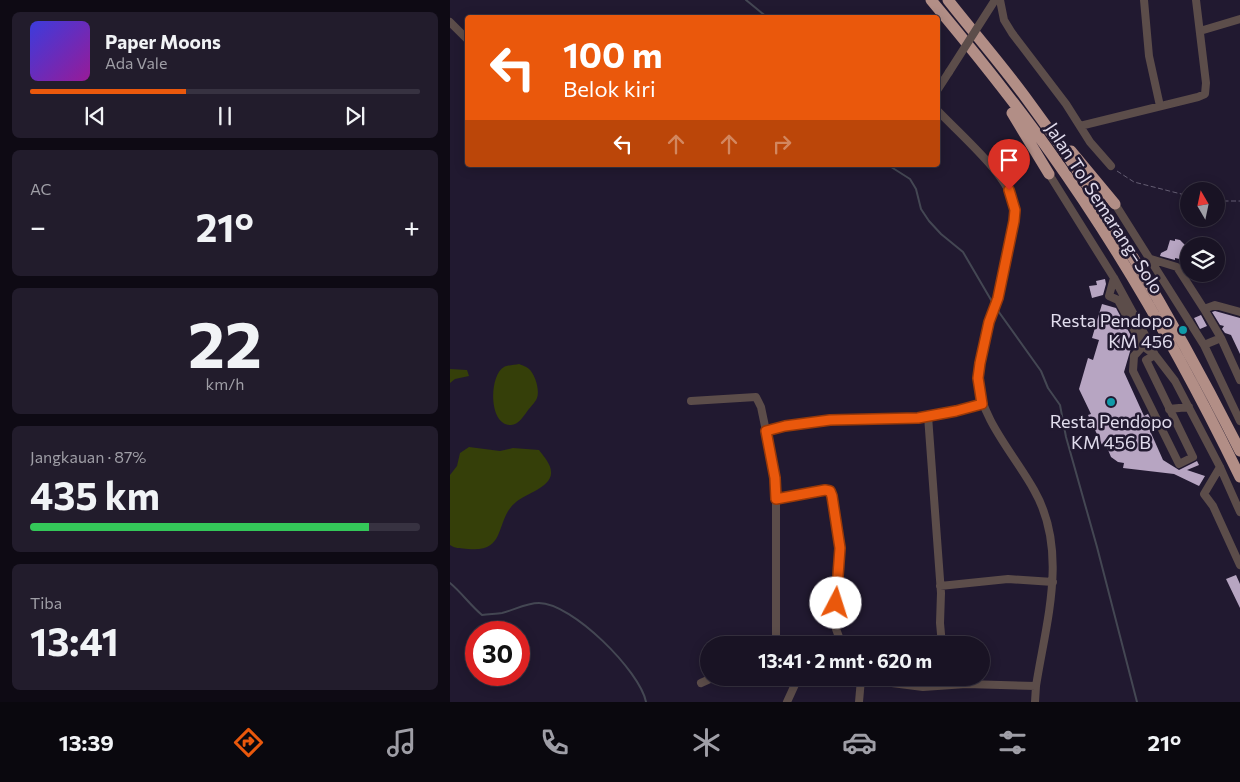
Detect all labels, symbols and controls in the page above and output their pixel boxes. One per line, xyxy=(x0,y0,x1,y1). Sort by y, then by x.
text: Paper Moons xyxy=(105,30,221,53)
text: 100 m xyxy=(563,32,663,75)
icon: left xyxy=(480,35,545,100)
text: Ada Vale xyxy=(105,53,167,72)
text: Belok kiri xyxy=(563,75,656,102)
icon: previous xyxy=(81,102,109,130)
icon: pause xyxy=(211,102,239,130)
icon: next xyxy=(341,102,369,130)
street label: Jalan Tol Semarang–Solo xyxy=(1041,118,1169,298)
icon: left xyxy=(609,130,637,158)
icon: ahead xyxy=(662,130,690,158)
icon: ahead xyxy=(715,130,743,158)
icon: right xyxy=(768,130,796,158)
pin xyxy=(988,139,1030,190)
icon: arrive xyxy=(995,146,1023,174)
text: AC xyxy=(30,179,52,198)
north arrow xyxy=(1180,182,1225,228)
map controls xyxy=(1180,182,1225,282)
text: 21° xyxy=(196,203,254,250)
text: − xyxy=(30,209,46,243)
text: + xyxy=(404,209,420,243)
button: layers xyxy=(1180,237,1225,282)
text: 22 xyxy=(188,302,262,381)
place label: Resta Pendopo KM 456 xyxy=(1050,309,1173,352)
marker: Resta Pendopo KM 456 xyxy=(1177,324,1189,336)
text: km/h xyxy=(206,374,244,393)
marker: Resta Pendopo KM 456 B xyxy=(1105,396,1117,408)
place label: Resta Pendopo KM 456 B xyxy=(1050,410,1172,453)
text: Jangkauan · 87% xyxy=(30,447,146,466)
text: 435 km xyxy=(30,471,160,518)
position arrow xyxy=(809,576,861,628)
text: Tiba xyxy=(30,593,62,612)
text: 13:41 xyxy=(30,617,119,664)
speed limit sign: 30 xyxy=(465,621,530,686)
text: 13:41 · 2 mnt · 620 m xyxy=(758,649,932,672)
icon: directions xyxy=(231,725,266,760)
icon: music xyxy=(384,725,419,760)
icon: phone xyxy=(537,725,572,760)
icon: climate xyxy=(689,725,724,760)
icon: car xyxy=(842,725,877,760)
icon: filters xyxy=(995,725,1030,760)
text: 13:39 xyxy=(59,729,114,756)
text: 21° xyxy=(1147,729,1181,756)

